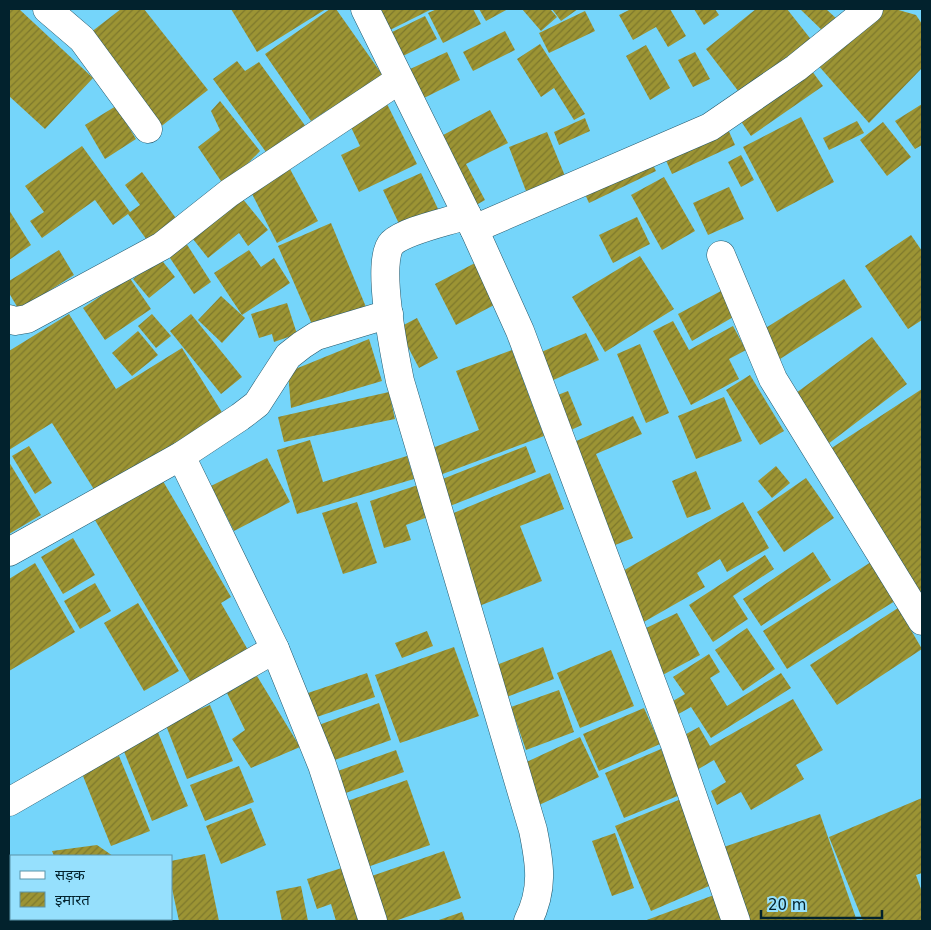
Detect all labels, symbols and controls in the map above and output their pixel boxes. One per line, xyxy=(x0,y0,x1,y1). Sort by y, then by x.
legend xyxy=(10,855,172,920)
text: सड़क xyxy=(55,866,85,884)
scale bar xyxy=(761,888,882,920)
text: इमारत xyxy=(55,891,90,909)
text: 20 m xyxy=(768,896,806,914)

